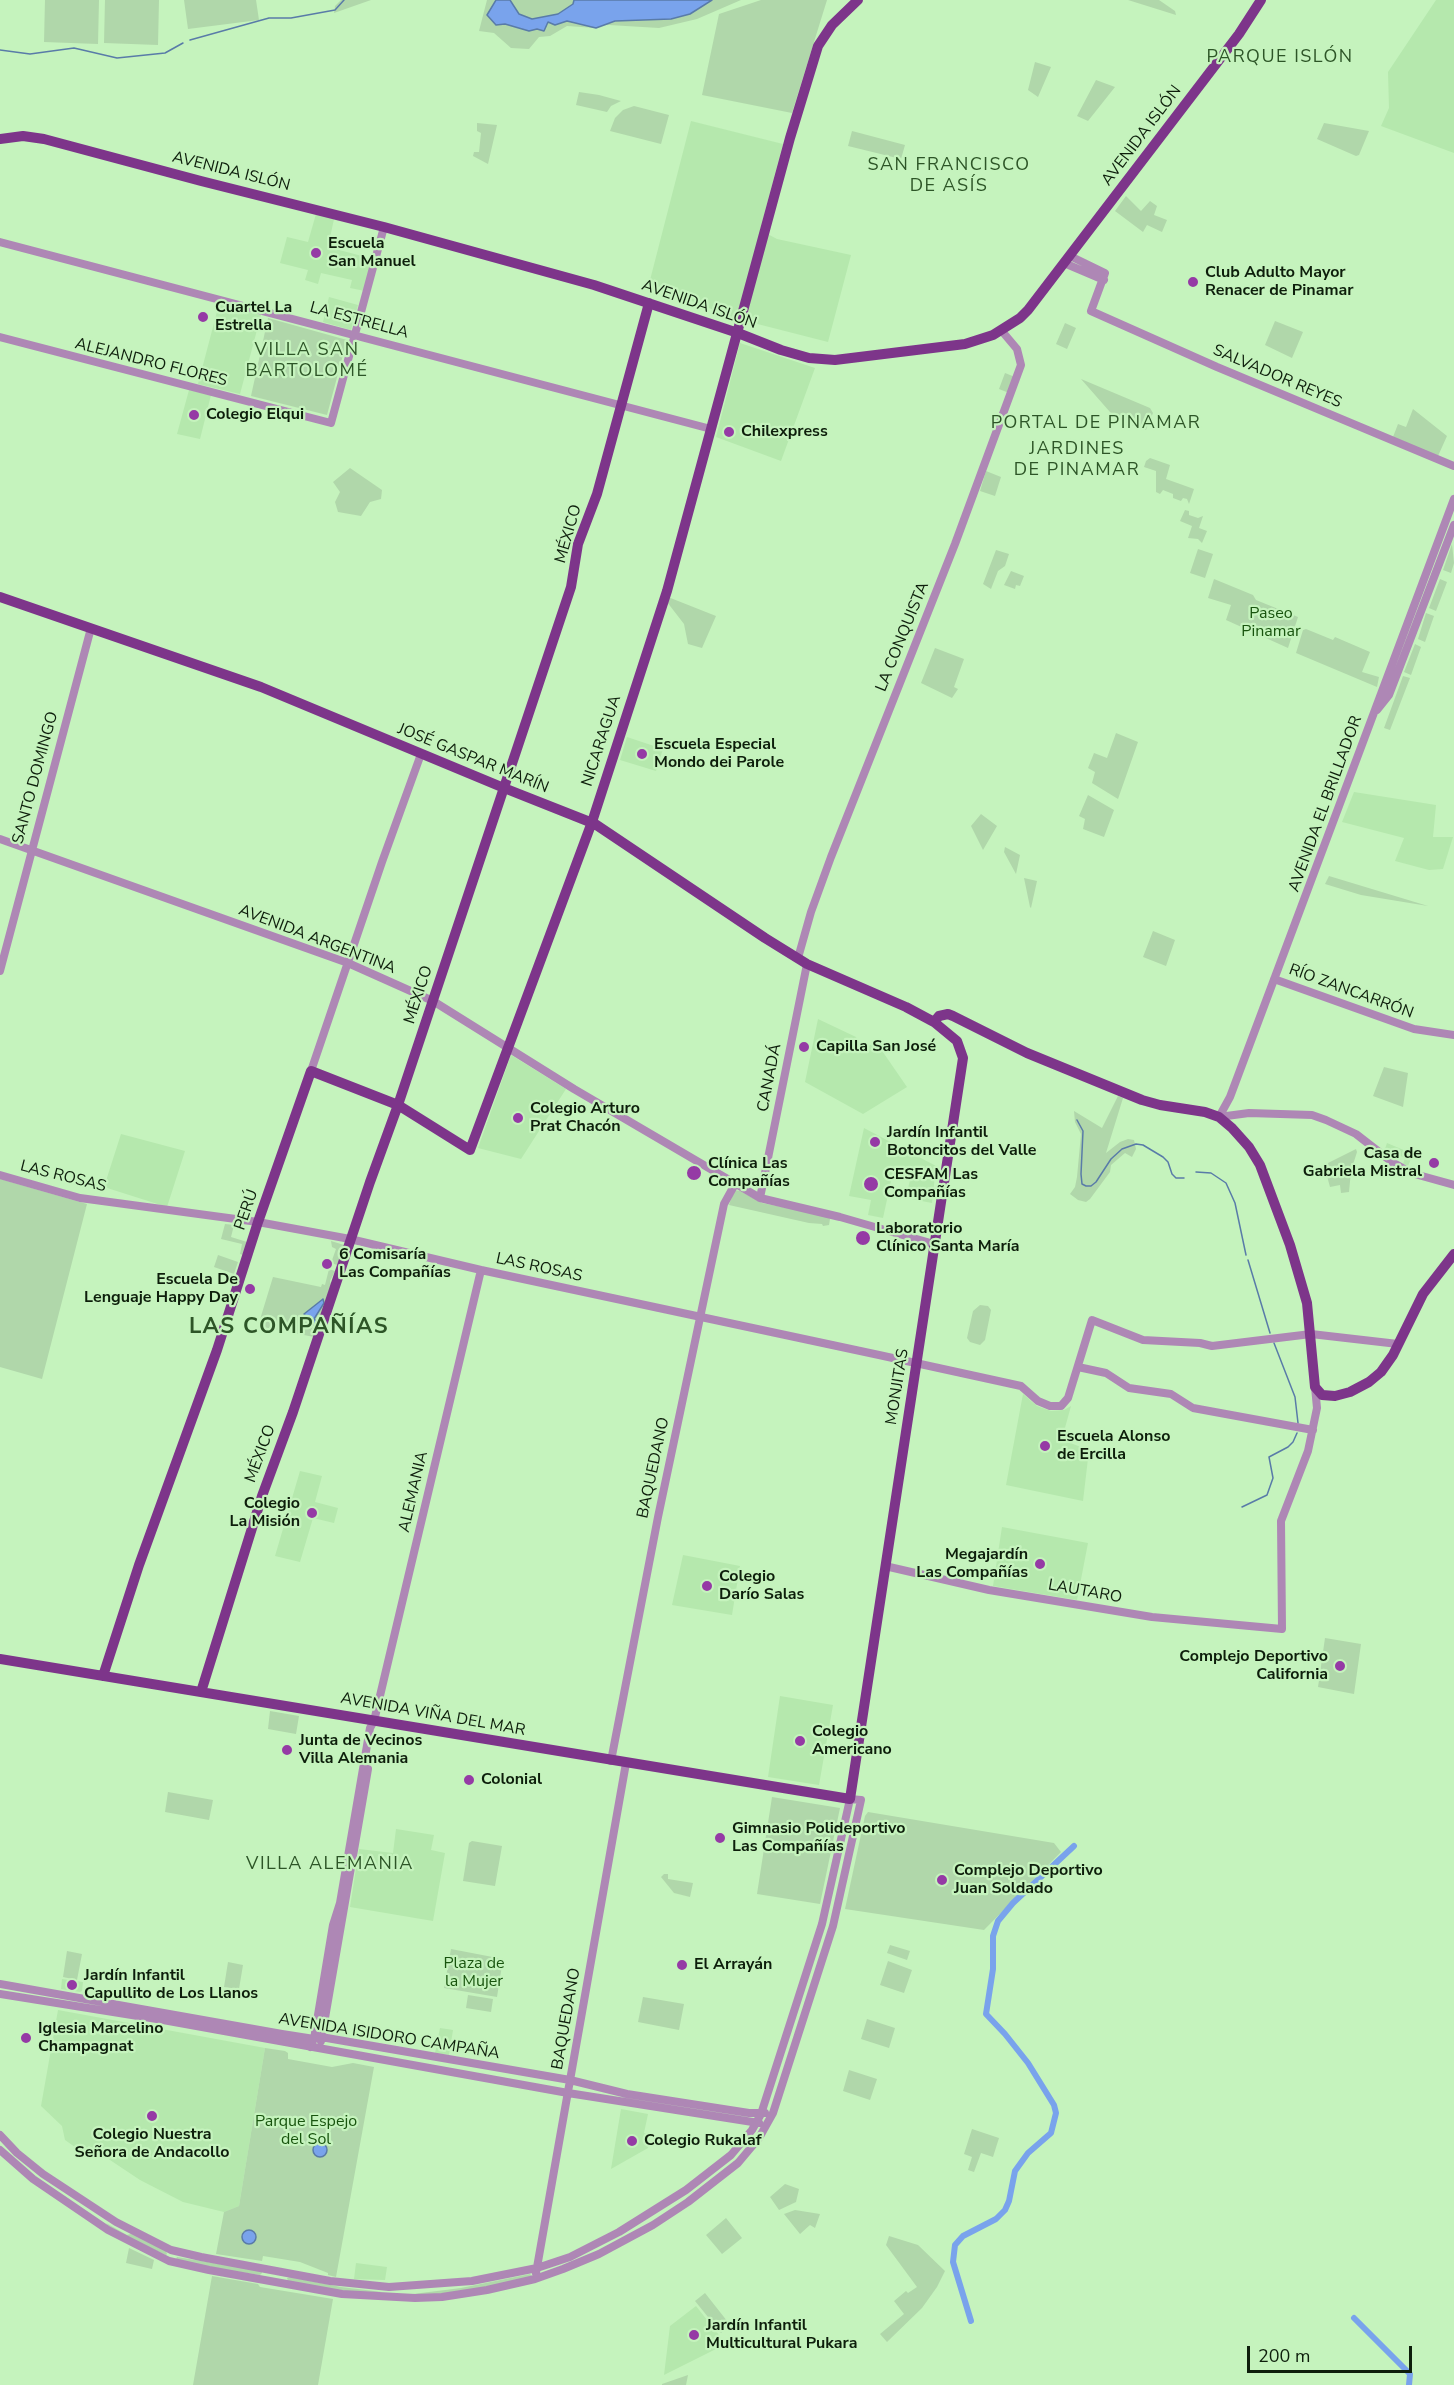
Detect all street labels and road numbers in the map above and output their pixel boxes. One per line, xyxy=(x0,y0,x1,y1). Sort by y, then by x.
street label: AVENIDA ISLÓN xyxy=(1098,82,1186,190)
street label: AVENIDA ISLÓN xyxy=(170,148,292,196)
street label: AVENIDA ISLÓN xyxy=(639,276,759,334)
street label: LA ESTRELLA xyxy=(308,299,410,343)
street label: ALEJANDRO FLORES xyxy=(73,335,229,391)
street label: SALVADOR REYES xyxy=(1210,341,1344,413)
street label: MÉXICO xyxy=(551,502,587,566)
street label: LA CONQUISTA xyxy=(872,579,934,695)
street label: NICARAGUA xyxy=(578,693,626,789)
street label: SANTO DOMINGO xyxy=(9,710,63,846)
street label: AVENIDA EL BRILLADOR xyxy=(1285,713,1367,895)
street label: JOSÉ GASPAR MARÍN xyxy=(395,720,551,798)
street label: AVENIDA ARGENTINA xyxy=(236,901,398,979)
street label: RÍO ZANCARRÓN xyxy=(1286,960,1416,1024)
street label: MÉXICO xyxy=(401,963,437,1027)
street label: CANADÁ xyxy=(754,1042,786,1114)
street label: LAS ROSAS xyxy=(18,1157,108,1197)
street label: PERÚ xyxy=(231,1187,263,1233)
street label: LAS ROSAS xyxy=(494,1249,584,1287)
street label: MONJITAS xyxy=(883,1348,913,1426)
street label: BAQUEDANO xyxy=(634,1416,674,1520)
street label: MÉXICO xyxy=(242,1422,280,1486)
street label: ALEMANIA xyxy=(395,1450,433,1534)
street label: LAUTARO xyxy=(1047,1576,1123,1608)
street label: AVENIDA VIÑA DEL MAR xyxy=(339,1689,527,1741)
street label: BAQUEDANO xyxy=(549,1967,585,2071)
street label: AVENIDA ISIDORO CAMPAÑA xyxy=(277,2010,501,2064)

